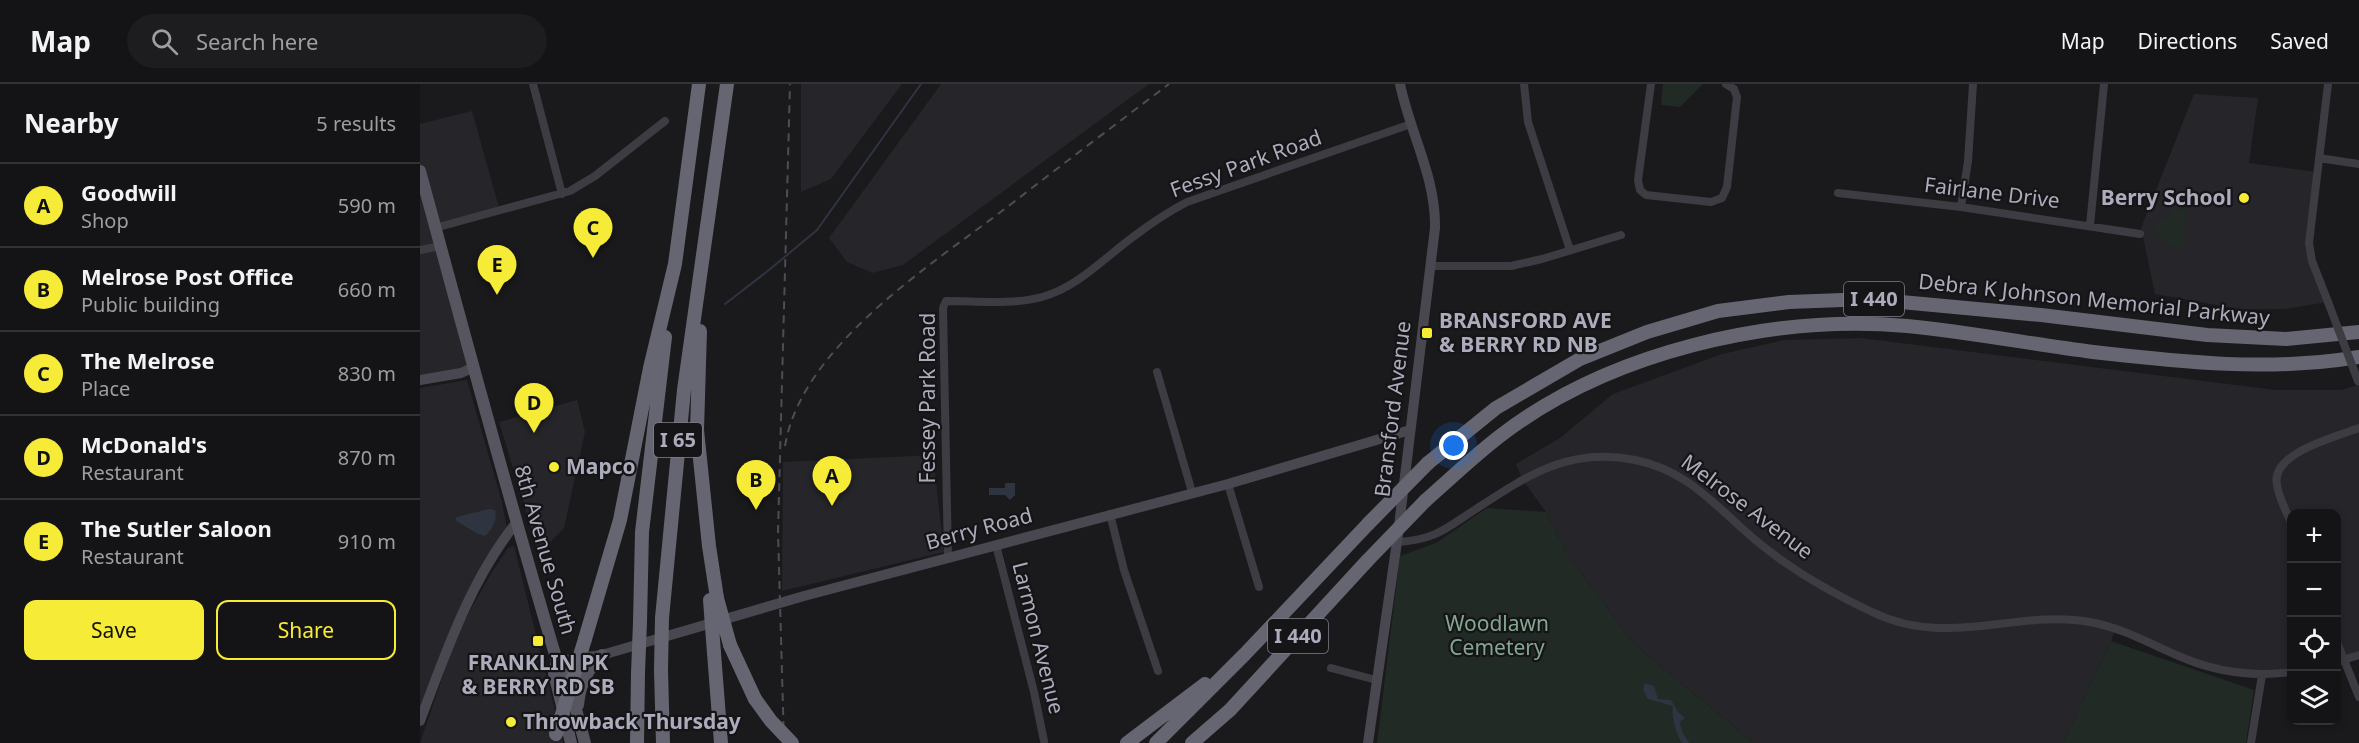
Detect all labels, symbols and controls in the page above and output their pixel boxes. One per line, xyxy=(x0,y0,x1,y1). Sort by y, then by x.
search box xyxy=(127,14,547,68)
text: Map xyxy=(30,22,91,60)
icon: search xyxy=(148,25,181,58)
text: Search here xyxy=(196,26,318,56)
text: Map xyxy=(2061,27,2105,55)
text: Directions xyxy=(2138,27,2237,55)
text: Saved xyxy=(2270,27,2329,55)
text: Nearby xyxy=(24,105,119,141)
text: 5 results xyxy=(316,110,396,137)
street label: Fessy Park Road xyxy=(1166,123,1325,203)
street label: Fairlane Drive xyxy=(1923,170,2061,214)
text: Goodwill xyxy=(81,177,177,207)
place label: Berry School xyxy=(2101,183,2232,211)
marker: Berry School xyxy=(2237,191,2251,205)
text: A xyxy=(37,192,50,219)
text: 590 m xyxy=(338,192,396,219)
text: Shop xyxy=(81,207,129,234)
pin: C xyxy=(574,208,612,258)
pin: E xyxy=(478,246,517,295)
text: Melrose Post Office xyxy=(81,261,294,291)
street label: Debra K Johnson Memorial Parkway xyxy=(1917,267,2271,331)
text: B xyxy=(37,276,50,303)
text: 660 m xyxy=(338,276,396,303)
road number: I 440 xyxy=(1844,282,1904,316)
text: Public building xyxy=(81,291,220,318)
place label: BRANSFORD AVE & BERRY RD NB xyxy=(1439,306,1612,358)
street label: Fessey Park Road xyxy=(913,313,941,483)
street label: Bransford Avenue xyxy=(1367,319,1417,498)
marker: BRANSFORD AVE & BERRY RD NB xyxy=(1420,326,1434,340)
text: The Melrose xyxy=(81,345,215,375)
text: C xyxy=(37,360,50,387)
text: 830 m xyxy=(338,360,396,387)
text: Place xyxy=(81,375,130,402)
pin: D xyxy=(514,384,554,433)
road number: I 65 xyxy=(654,423,702,457)
text: McDonald's xyxy=(81,429,207,459)
your location xyxy=(1439,431,1468,460)
text: D xyxy=(36,444,51,471)
text: 870 m xyxy=(338,444,396,471)
street label: Melrose Avenue xyxy=(1676,447,1819,565)
place label: Mapco xyxy=(566,452,636,480)
pin: A xyxy=(812,456,852,506)
text: Restaurant xyxy=(81,459,184,486)
marker: Mapco xyxy=(547,460,561,474)
pin: B xyxy=(736,460,776,510)
street label: 8th Avenue South xyxy=(508,462,584,638)
street label: Berry Road xyxy=(922,500,1035,556)
map controls xyxy=(2287,509,2341,725)
button: + xyxy=(2287,509,2341,563)
text: The Sutler Saloon xyxy=(81,513,272,543)
text: E xyxy=(38,528,49,555)
text: 910 m xyxy=(338,528,396,555)
text: Restaurant xyxy=(81,543,184,570)
street label: Larmon Avenue xyxy=(1007,559,1071,717)
button: − xyxy=(2287,563,2341,617)
button: Save xyxy=(24,600,204,660)
button: Share xyxy=(216,600,396,660)
park label: Woodlawn Cemetery xyxy=(1445,609,1549,661)
button: locate xyxy=(2287,617,2341,671)
road number: I 440 xyxy=(1268,619,1328,653)
marker: FRANKLIN PK & BERRY RD SB xyxy=(531,634,545,648)
place label: FRANKLIN PK & BERRY RD SB xyxy=(461,648,615,700)
button: layers xyxy=(2287,671,2341,725)
place label: Throwback Thursday xyxy=(523,707,741,735)
marker: Throwback Thursday xyxy=(504,715,518,729)

